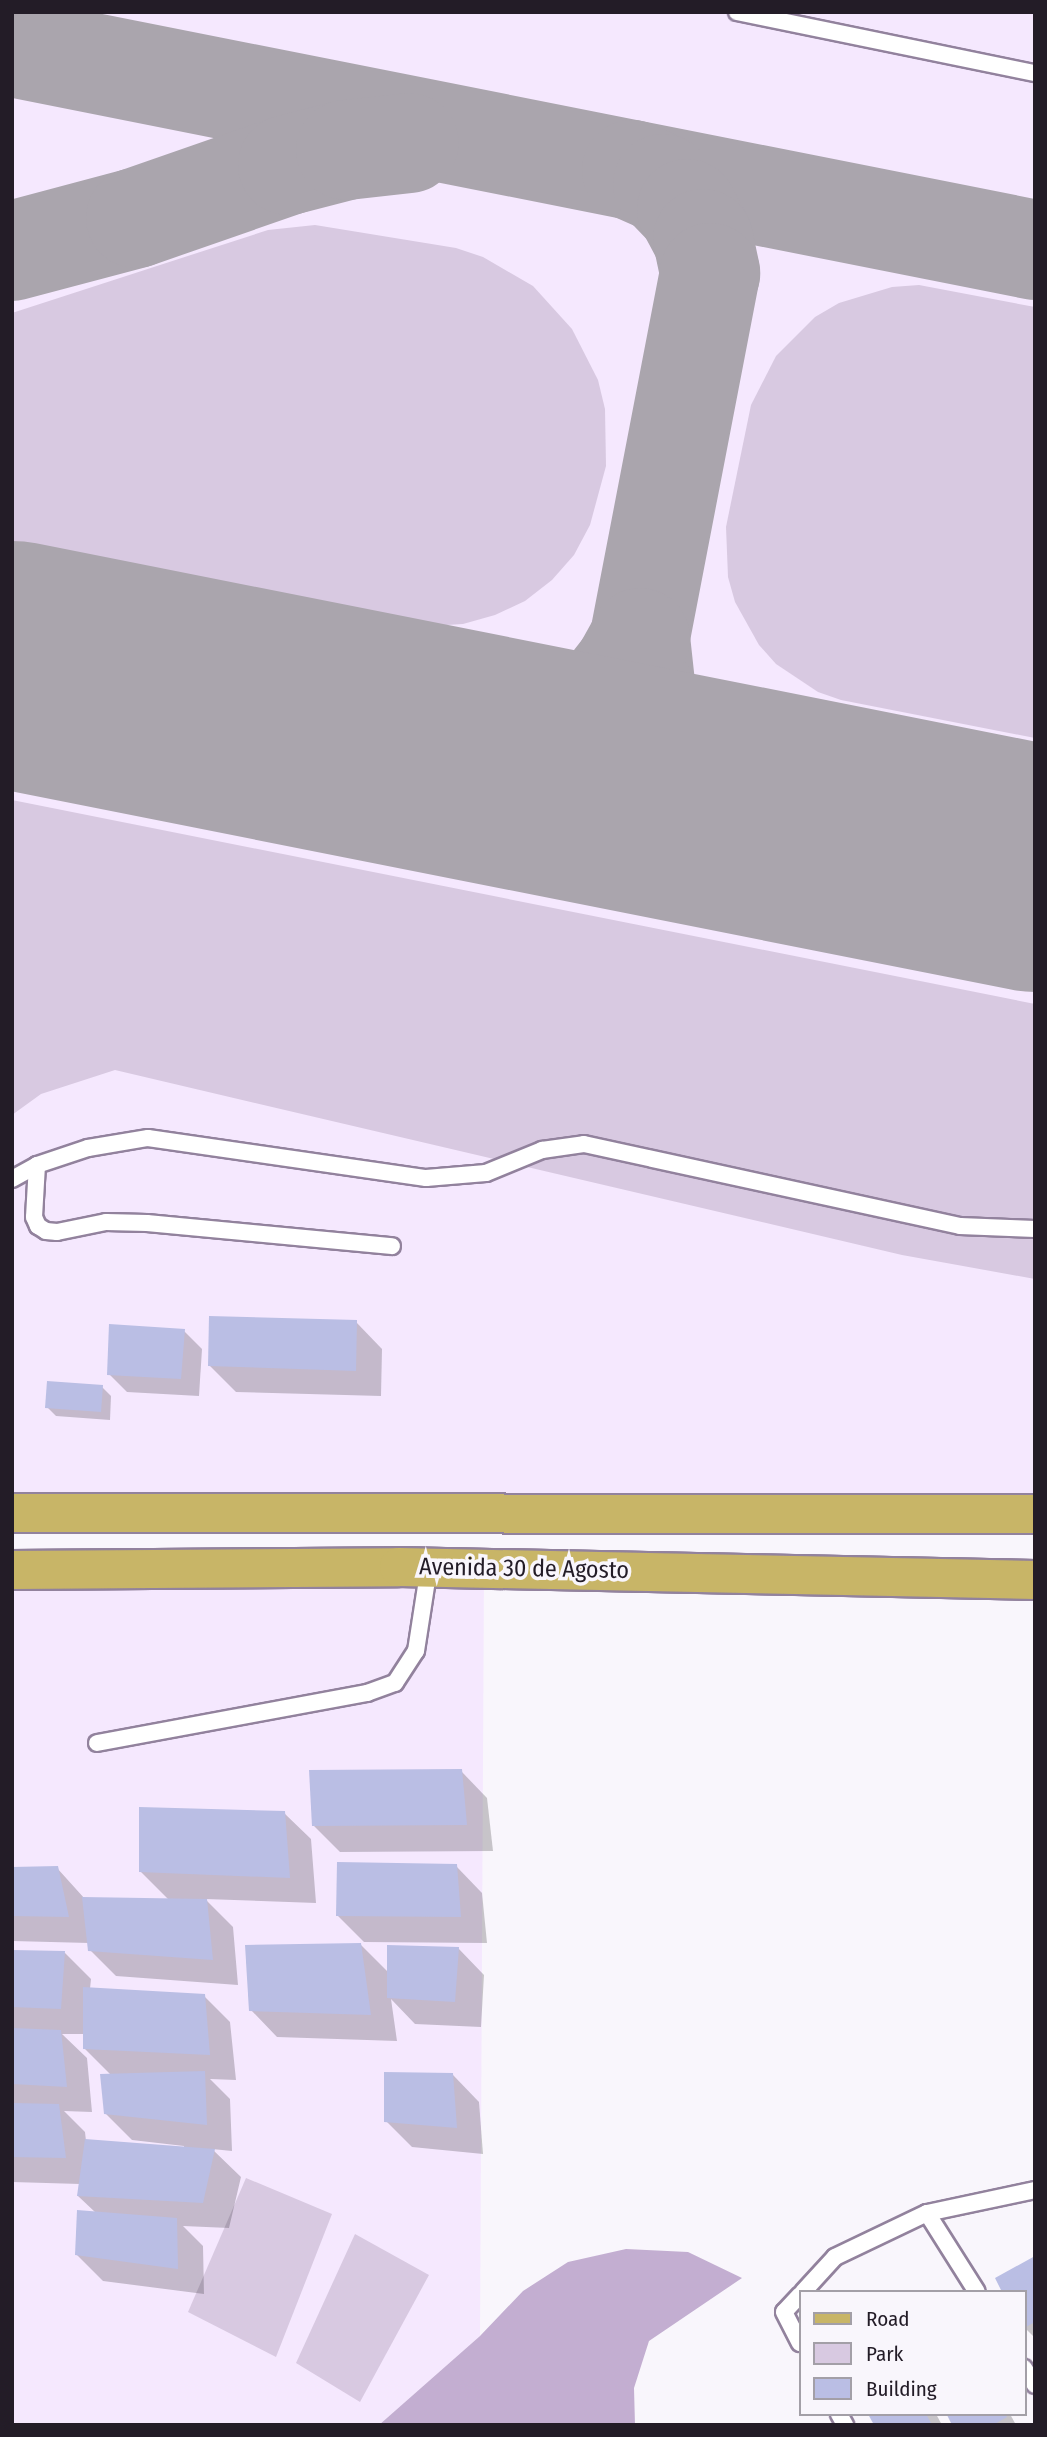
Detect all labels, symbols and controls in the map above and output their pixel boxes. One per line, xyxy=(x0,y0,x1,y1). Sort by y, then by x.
street label: Avenida 30 de Agosto xyxy=(419,1553,629,1585)
legend xyxy=(799,2290,1026,2416)
text: Road xyxy=(866,2306,910,2332)
text: Park xyxy=(866,2341,903,2367)
text: Building xyxy=(866,2376,937,2402)

